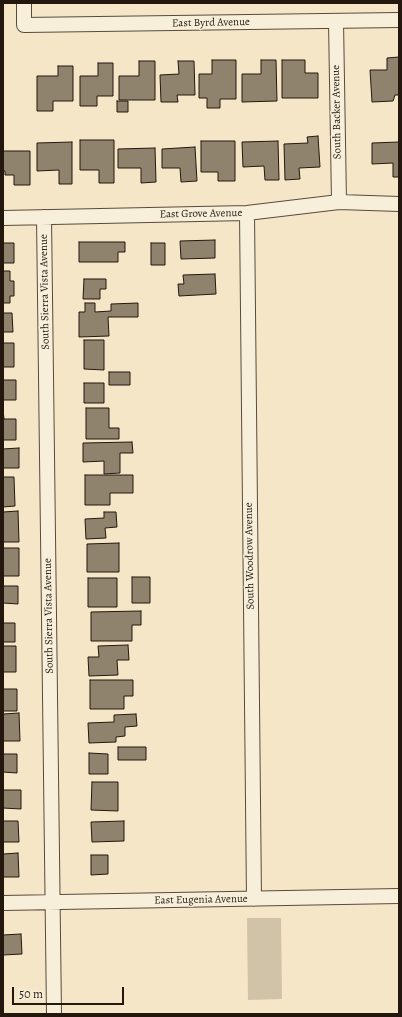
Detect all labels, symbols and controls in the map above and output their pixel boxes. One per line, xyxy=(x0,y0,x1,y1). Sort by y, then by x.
street label: East Byrd Avenue xyxy=(172,16,250,30)
street label: South Backer Avenue xyxy=(330,65,344,159)
street label: East Grove Avenue xyxy=(160,207,242,221)
street label: South Sierra Vista Avenue xyxy=(37,234,53,350)
street label: South Woodrow Avenue xyxy=(242,502,258,610)
street label: South Sierra Vista Avenue xyxy=(41,558,57,674)
street label: East Eugenia Avenue xyxy=(154,893,248,907)
scale bar xyxy=(14,979,126,1005)
text: 50 m xyxy=(19,986,43,1002)

